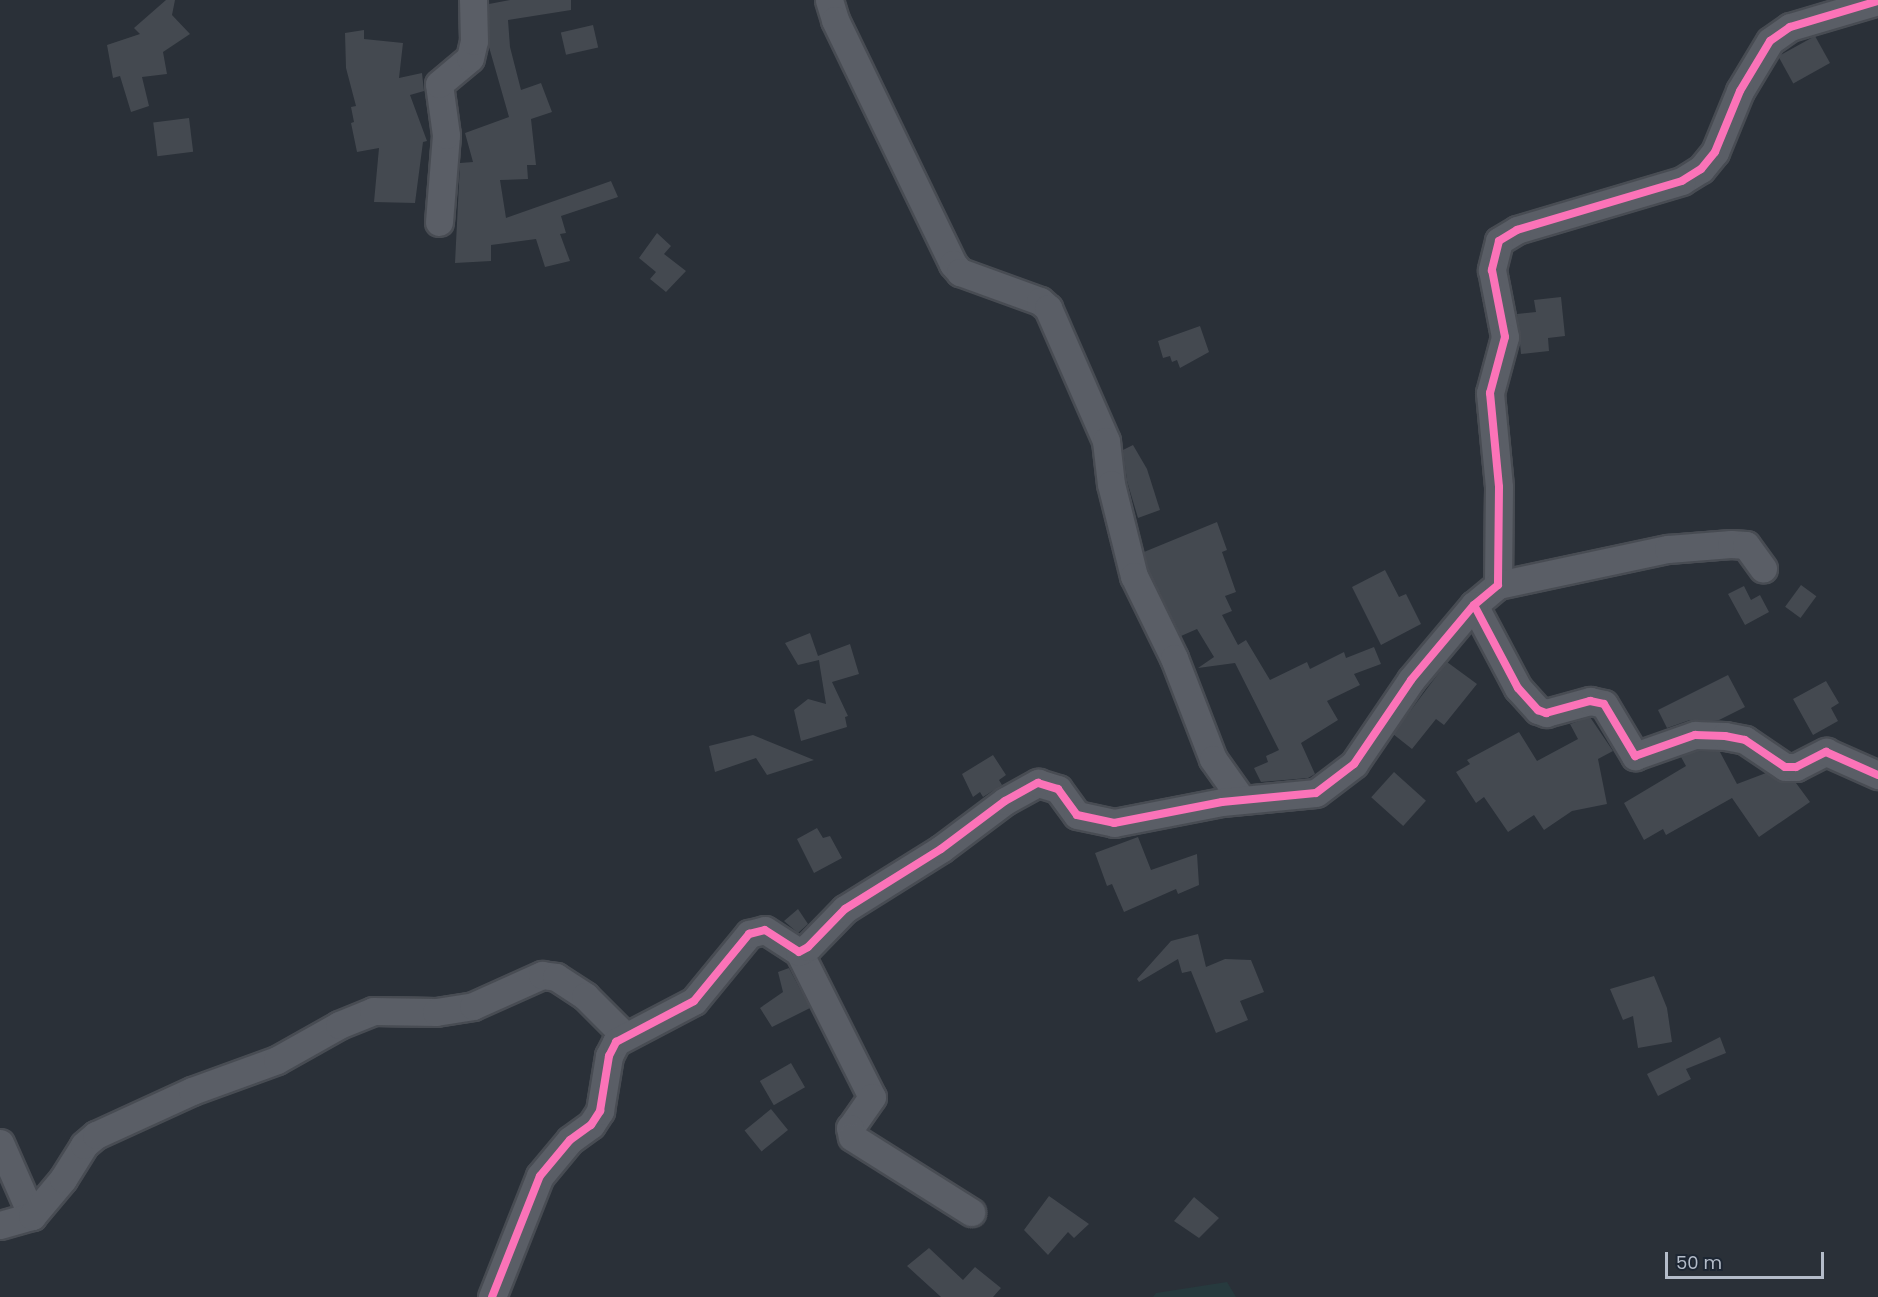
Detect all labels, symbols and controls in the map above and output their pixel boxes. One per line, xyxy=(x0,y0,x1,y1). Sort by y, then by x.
scale bar xyxy=(1668,1240,1827,1278)
text: 50 m xyxy=(1676,1250,1722,1275)

